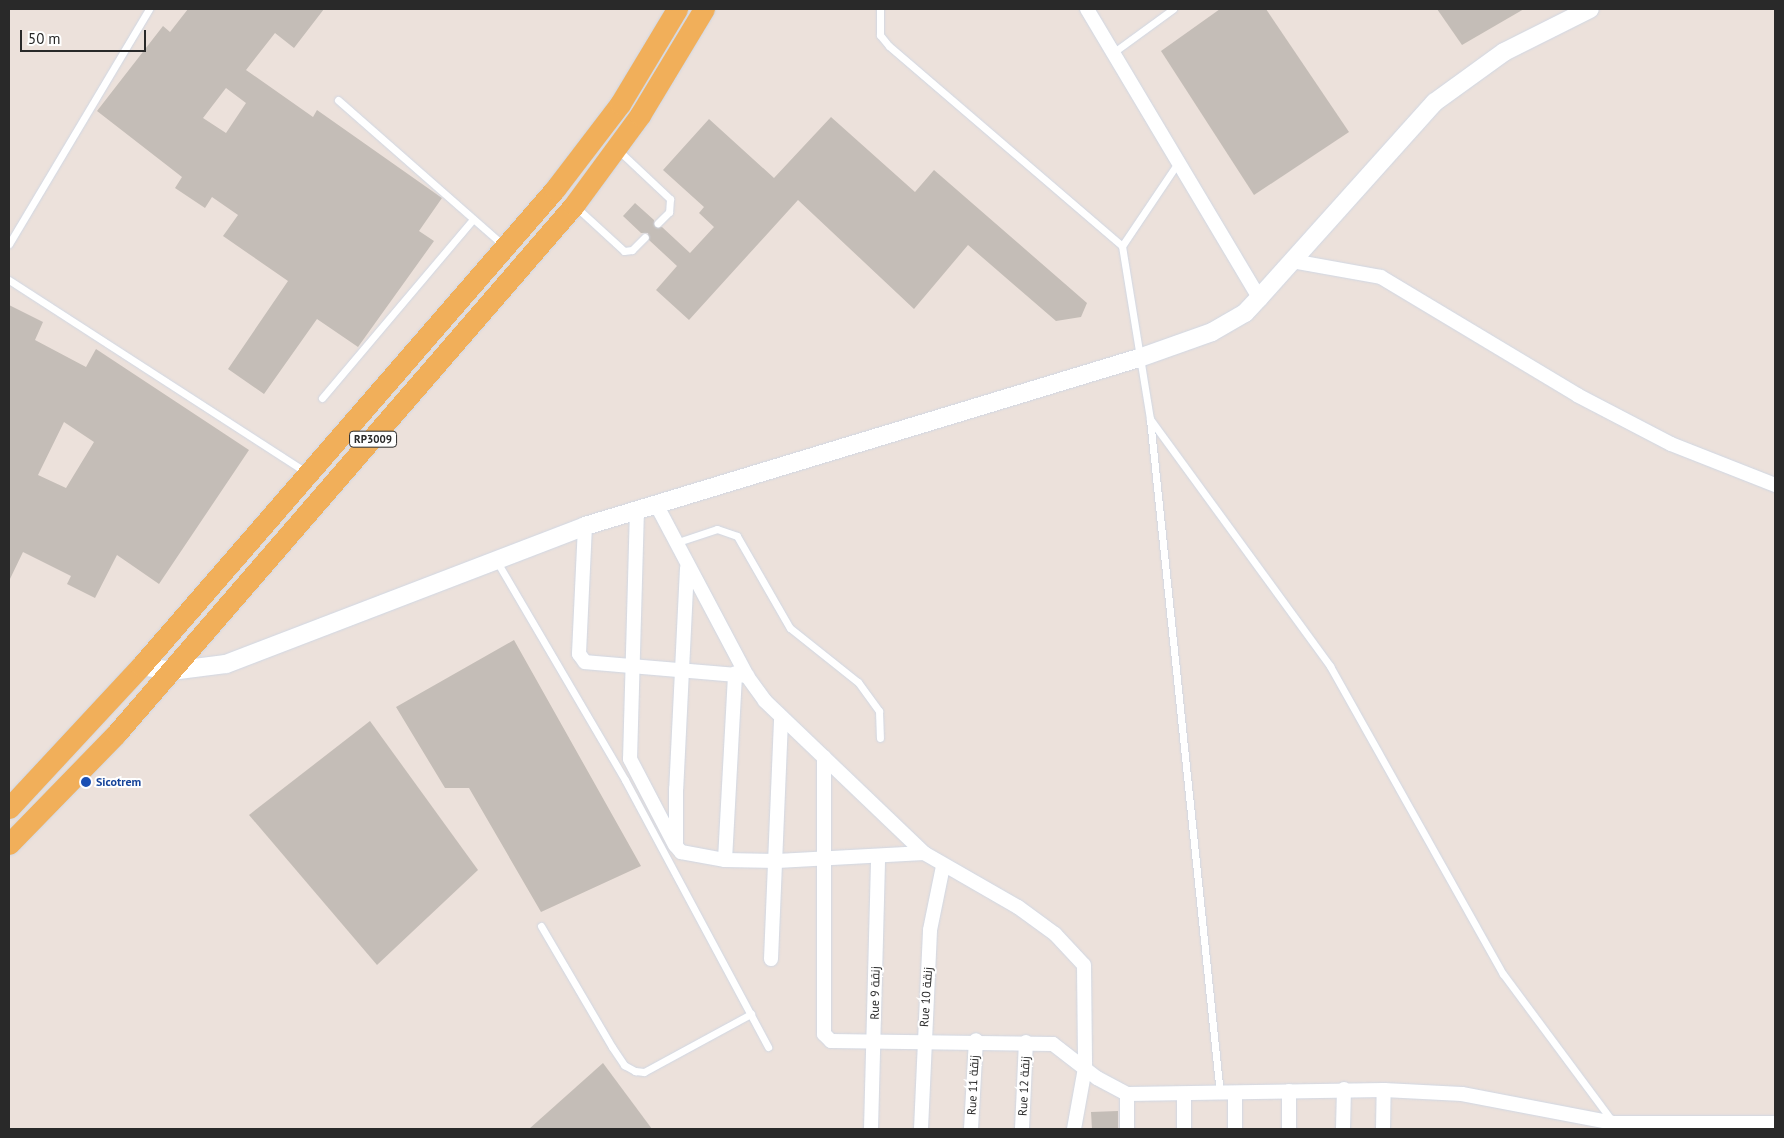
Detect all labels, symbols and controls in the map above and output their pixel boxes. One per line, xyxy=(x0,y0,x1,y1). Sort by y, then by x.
scale bar xyxy=(22,20,149,52)
text: 50 m xyxy=(28,29,61,48)
road number: RP3009 xyxy=(348,430,398,448)
place label: Sicotrem xyxy=(96,775,141,789)
marker: Sicotrem xyxy=(80,776,92,788)
street label: Rue 9 زنقة xyxy=(867,966,883,1020)
street label: Rue 10 زنقة xyxy=(917,967,935,1027)
street label: Rue 11 زنقة xyxy=(964,1055,982,1115)
street label: Rue 12 زنقة xyxy=(1015,1056,1033,1116)

